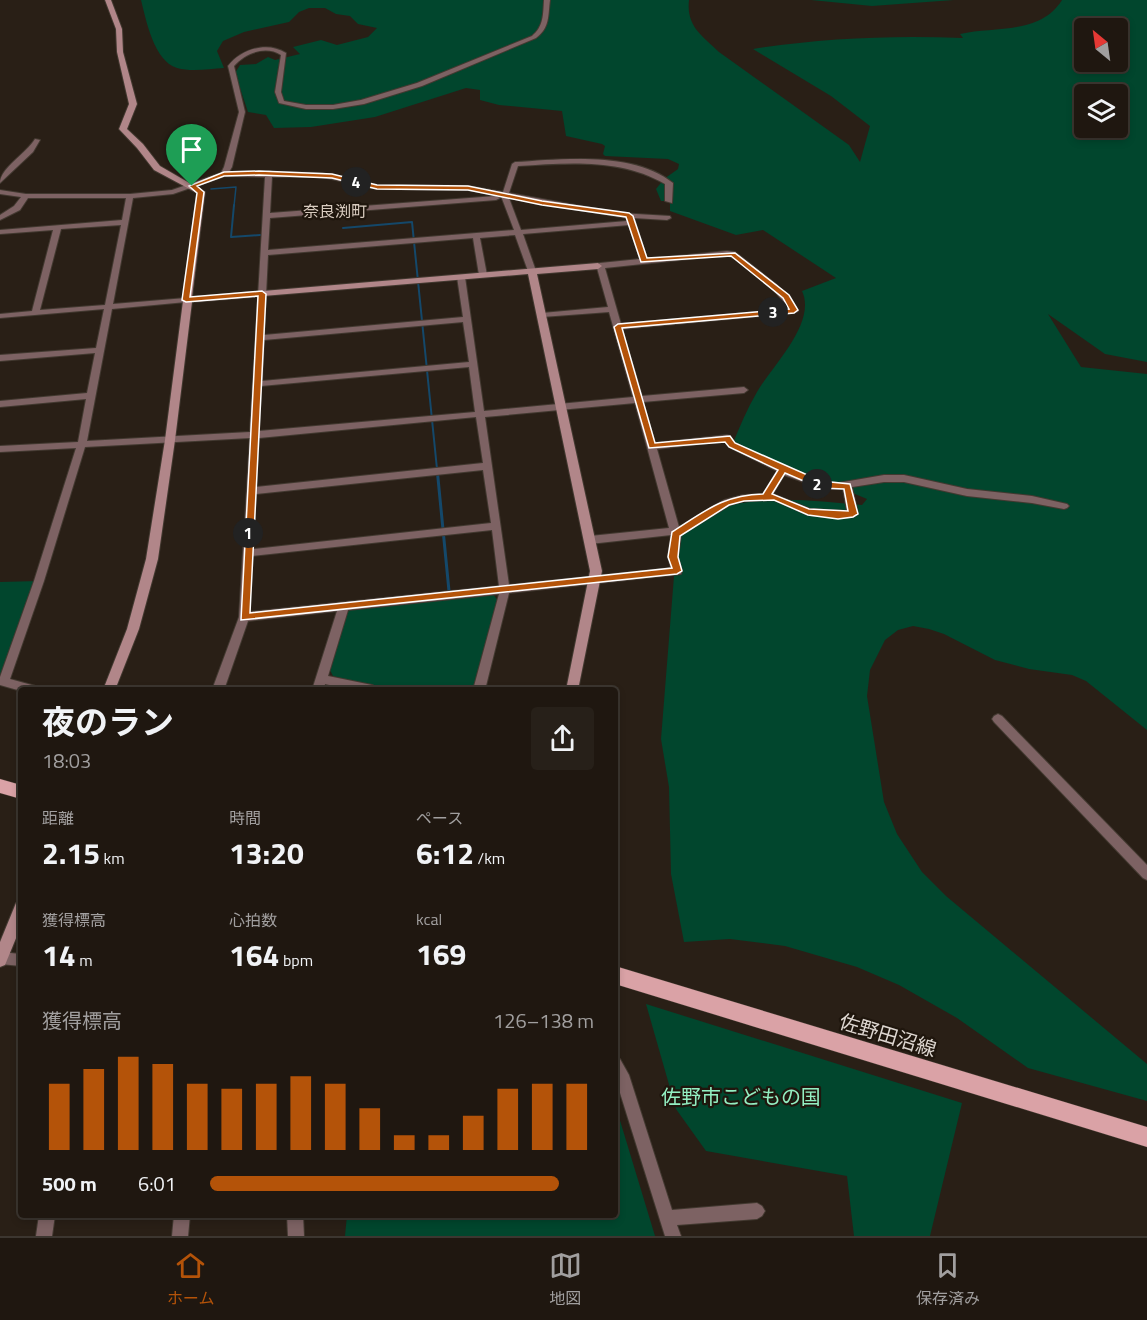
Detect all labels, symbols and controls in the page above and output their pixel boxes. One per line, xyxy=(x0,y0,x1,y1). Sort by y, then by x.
north arrow xyxy=(1074,18,1128,72)
map controls xyxy=(1074,18,1128,138)
button: layers xyxy=(1074,84,1128,138)
pin xyxy=(166,124,217,186)
icon: arrive xyxy=(175,133,208,166)
pin: 4 xyxy=(341,167,371,197)
text: 4 xyxy=(352,170,360,194)
district label: 奈良渕町 xyxy=(303,199,367,223)
pin: 3 xyxy=(758,297,788,327)
text: 3 xyxy=(769,300,777,324)
pin: 2 xyxy=(802,469,832,499)
text: 2 xyxy=(813,472,821,496)
pin: 1 xyxy=(233,518,263,548)
text: 1 xyxy=(244,521,252,545)
text: 夜のラン xyxy=(42,697,174,747)
button: share xyxy=(531,707,594,770)
text: 18:03 xyxy=(42,745,91,776)
text: 距離 xyxy=(42,806,74,830)
text: 時間 xyxy=(229,806,261,830)
text: ペース xyxy=(416,806,463,830)
text: 2.15 xyxy=(42,830,100,876)
text: 13:20 xyxy=(229,830,304,876)
text: 6:12 xyxy=(416,830,474,876)
text: km xyxy=(100,846,125,870)
text: /km xyxy=(474,846,505,870)
text: kcal xyxy=(416,907,442,931)
text: 獲得標高 xyxy=(42,908,106,932)
text: 心拍数 xyxy=(229,908,277,932)
text: 169 xyxy=(416,931,466,977)
text: 14 xyxy=(42,932,76,978)
text: 164 xyxy=(229,932,279,978)
text: m xyxy=(76,948,93,972)
text: bpm xyxy=(279,948,313,972)
text: 獲得標高 xyxy=(42,1005,122,1036)
text: 126–138 m xyxy=(493,1005,594,1036)
street label: 佐野田沼線 xyxy=(836,1006,940,1064)
park label: 佐野市こどもの国 xyxy=(661,1081,821,1112)
text: 500 m xyxy=(42,1168,97,1199)
text: 6:01 xyxy=(138,1168,176,1199)
tab: ホーム xyxy=(167,1249,215,1310)
tab: 地図 xyxy=(549,1249,582,1310)
tab: 保存済み xyxy=(916,1249,980,1310)

